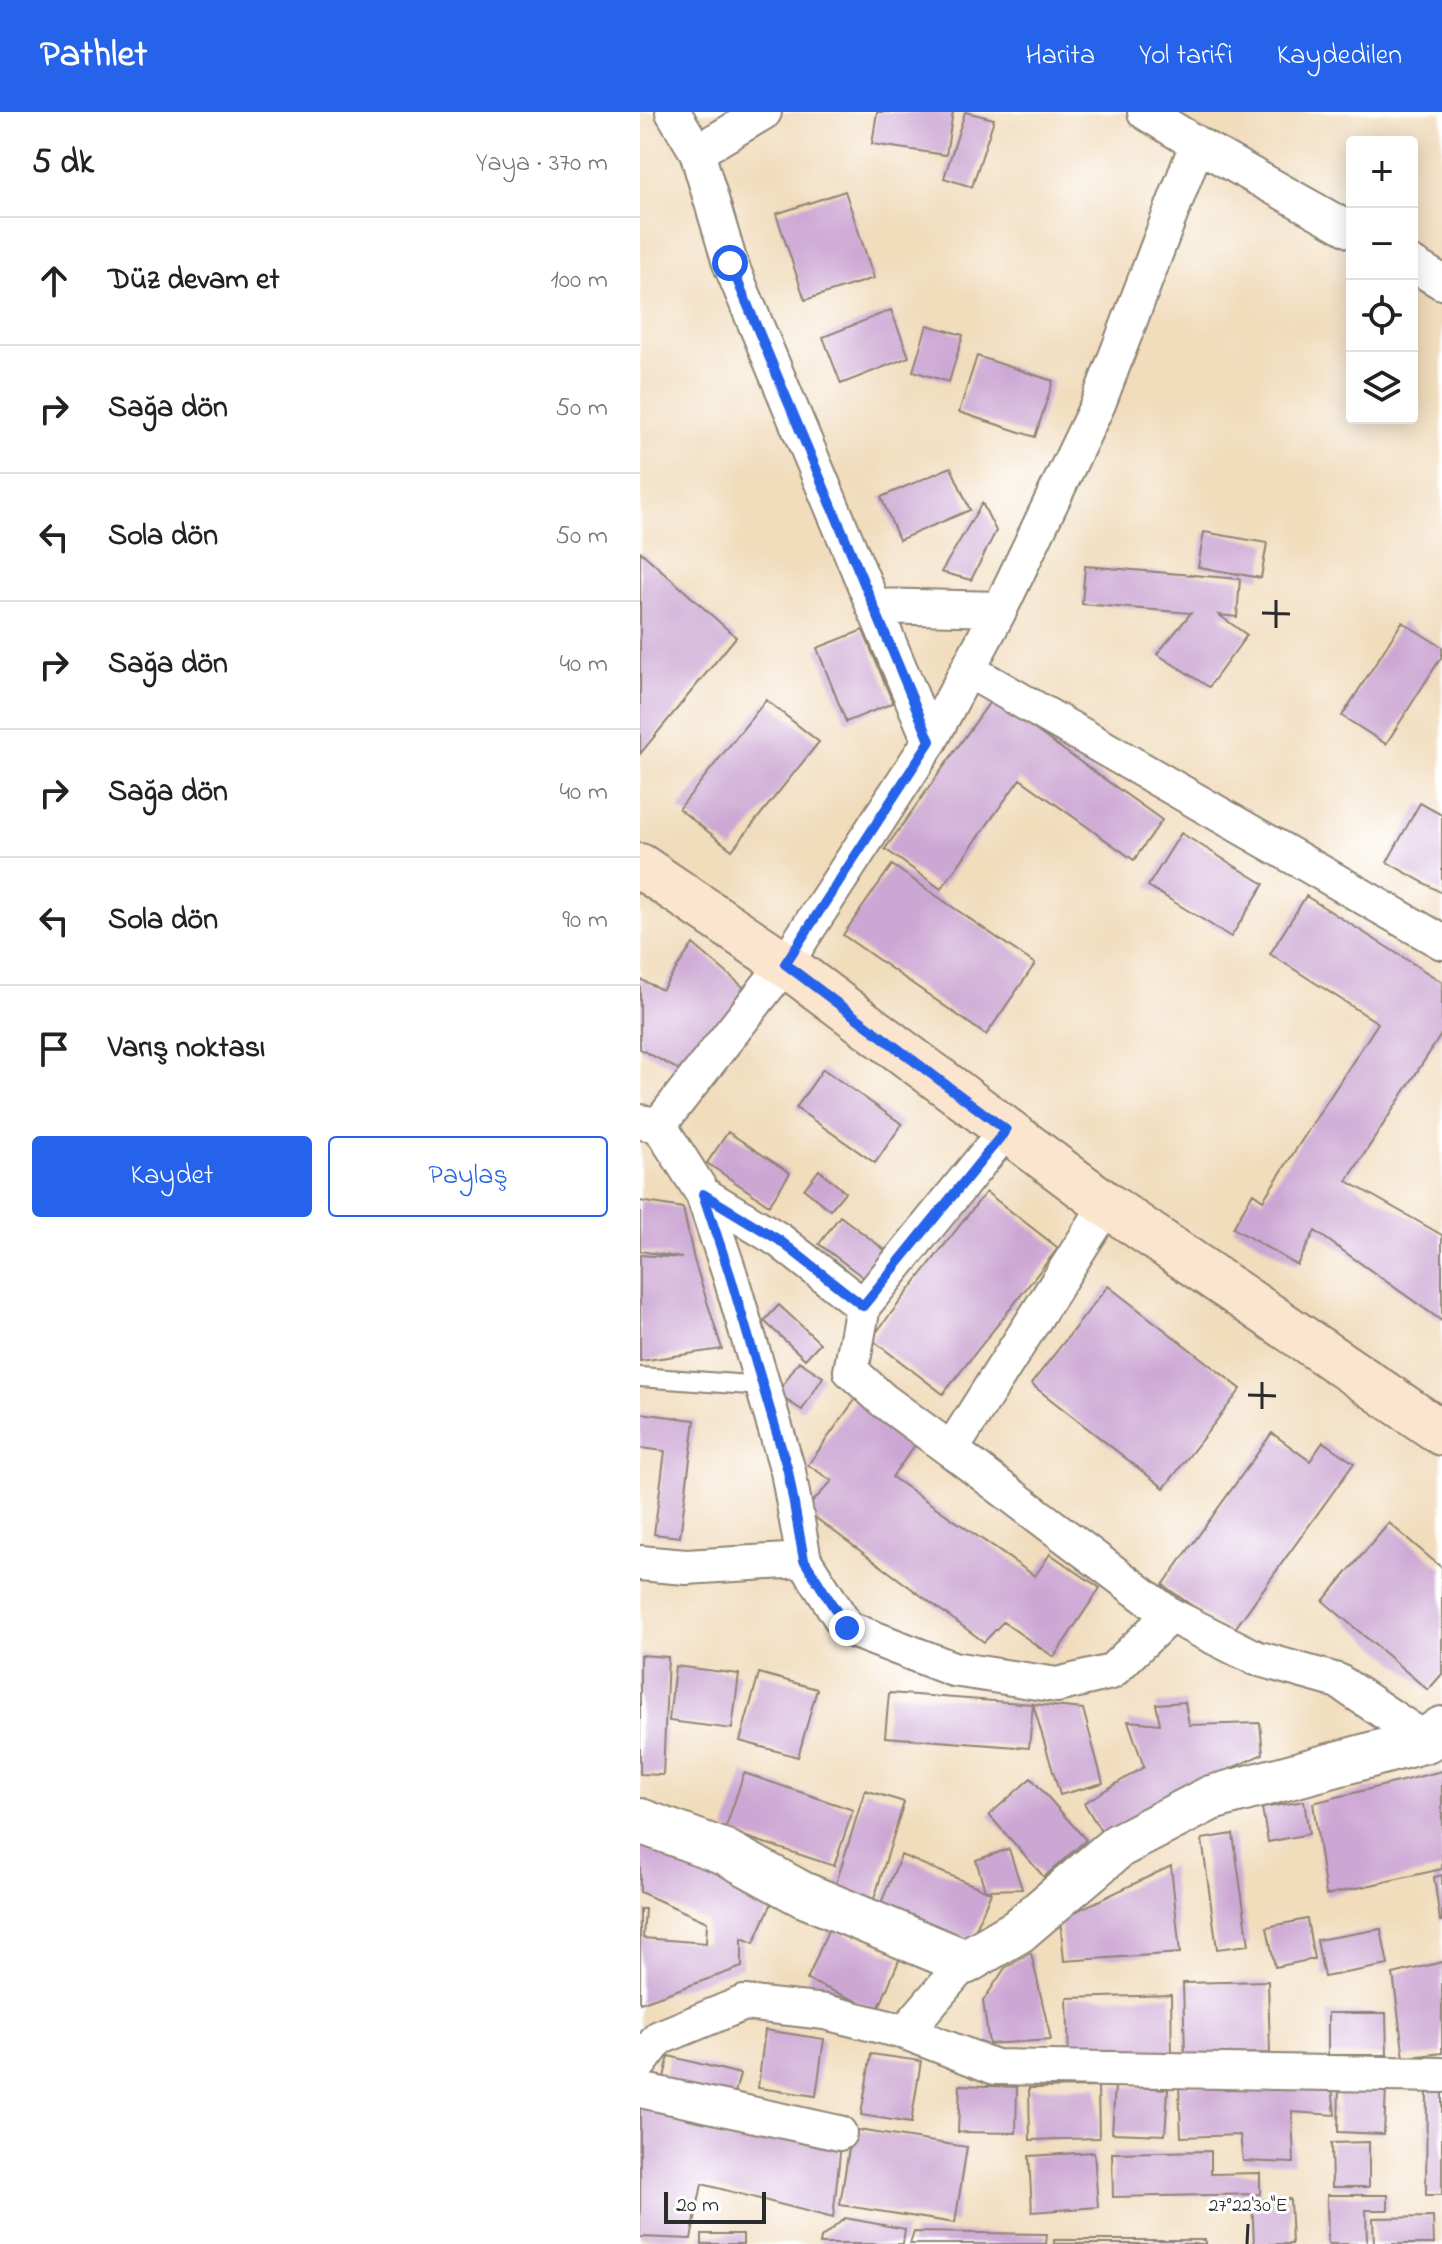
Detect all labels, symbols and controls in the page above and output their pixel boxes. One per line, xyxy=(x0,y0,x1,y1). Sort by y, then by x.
text: Pathlet xyxy=(40,28,147,84)
text: Harita xyxy=(1025,36,1095,77)
text: Yol tarifi xyxy=(1139,36,1233,77)
text: Kaydedilen xyxy=(1277,36,1402,77)
map controls xyxy=(1346,136,1418,424)
button: + xyxy=(1346,136,1418,208)
text: 5 dk xyxy=(32,139,94,189)
text: Yaya · 370 m xyxy=(476,145,608,183)
button: − xyxy=(1346,208,1418,280)
route start xyxy=(712,245,748,281)
icon: ahead xyxy=(32,259,76,303)
text: Düz devam et xyxy=(108,259,280,303)
text: 100 m xyxy=(551,262,608,300)
button: locate xyxy=(1346,280,1418,352)
button: layers xyxy=(1346,352,1418,424)
icon: right xyxy=(32,387,76,431)
text: Sağa dön xyxy=(108,387,228,431)
text: 50 m xyxy=(555,390,608,428)
icon: left xyxy=(32,515,76,559)
text: Sola dön xyxy=(108,515,218,559)
text: 50 m xyxy=(555,518,608,556)
icon: right xyxy=(32,643,76,687)
text: Sağa dön xyxy=(108,643,228,687)
text: 40 m xyxy=(559,646,608,684)
icon: right xyxy=(32,771,76,815)
text: Sağa dön xyxy=(108,771,228,815)
text: 40 m xyxy=(559,774,608,812)
icon: left xyxy=(32,899,76,943)
text: Sola dön xyxy=(108,899,218,943)
text: 90 m xyxy=(562,902,608,940)
icon: arrive xyxy=(32,1027,76,1071)
text: Varış noktası xyxy=(108,1027,265,1071)
button: Kaydet xyxy=(32,1136,312,1217)
button: Paylaş xyxy=(328,1136,608,1217)
route end xyxy=(829,1610,865,1646)
scale bar xyxy=(664,2188,766,2224)
text: 20 m xyxy=(676,2190,719,2222)
text: 27°22'30"E xyxy=(1208,2192,1288,2221)

